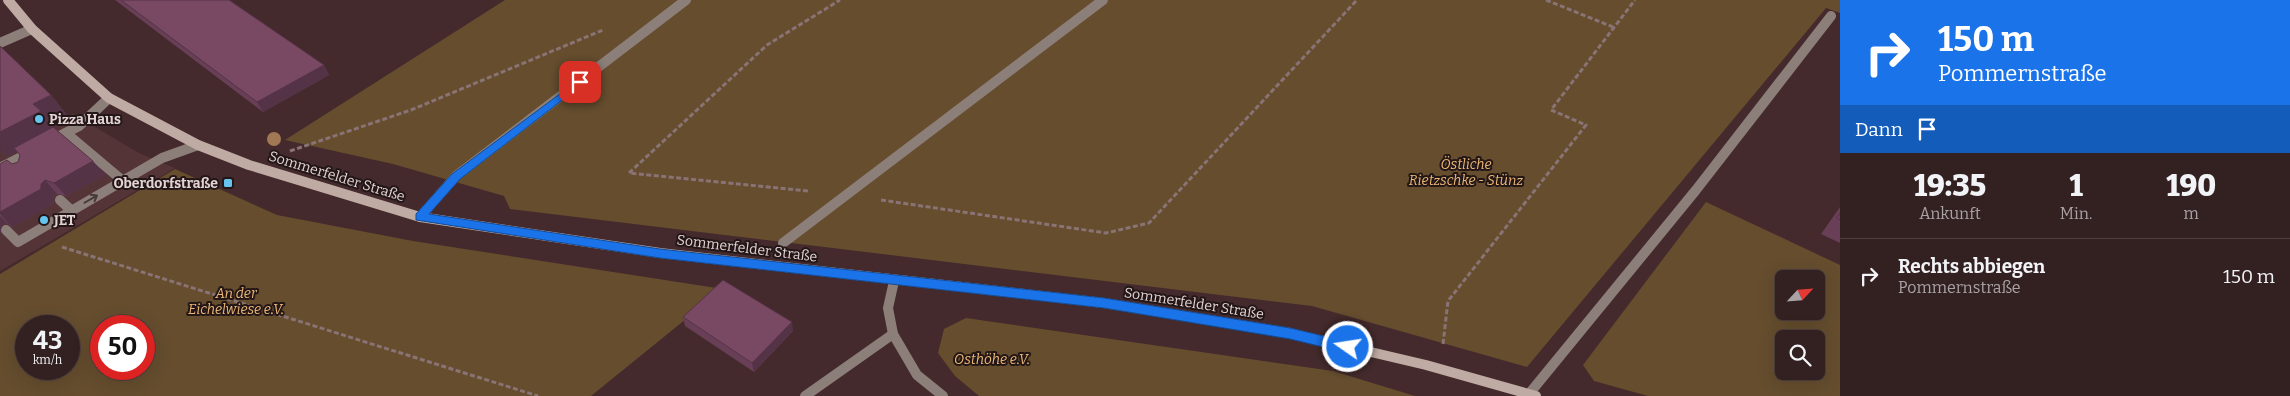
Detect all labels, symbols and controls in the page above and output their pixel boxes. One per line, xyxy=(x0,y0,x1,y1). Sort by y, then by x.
text: 150 m xyxy=(1938,18,2034,60)
icon: right xyxy=(1855,20,1920,85)
text: Pommernstraße xyxy=(1938,60,2106,87)
pin xyxy=(559,61,601,103)
icon: arrive xyxy=(566,68,594,96)
place label: Pizza Haus xyxy=(49,111,121,128)
marker: Pizza Haus xyxy=(33,113,45,125)
icon: arrive xyxy=(1913,115,1941,143)
text: Dann xyxy=(1855,118,1903,141)
street label: Sommerfelder Straße xyxy=(267,148,407,205)
park label: Östliche Rietzschke - Stünz xyxy=(1409,156,1524,189)
text: 19:35 xyxy=(1914,168,1986,204)
text: 1 xyxy=(2070,168,2083,204)
text: 190 xyxy=(2166,168,2216,204)
place label: Oberdorfstraße xyxy=(113,175,218,192)
marker: Oberdorfstraße xyxy=(222,177,234,189)
one-way arrow xyxy=(83,194,98,204)
text: Ankunft xyxy=(1919,204,1981,223)
text: Min. xyxy=(2060,204,2092,223)
text: m xyxy=(2184,204,2199,223)
place label: JET xyxy=(53,212,76,229)
marker: JET xyxy=(38,214,50,226)
street label: Sommerfelder Straße xyxy=(676,231,818,266)
text: Rechts abbiegen xyxy=(1898,255,2045,278)
icon: right xyxy=(1855,262,1883,290)
text: 150 m xyxy=(2223,265,2275,288)
north arrow xyxy=(1775,270,1825,320)
map controls xyxy=(1775,270,1825,380)
text: Pommernstraße xyxy=(1898,278,2021,297)
street label: Sommerfelder Straße xyxy=(1123,284,1265,323)
park label: An der Eichelwiese e.V. xyxy=(188,285,284,318)
speed limit sign: 50 xyxy=(90,315,155,380)
position arrow xyxy=(1321,320,1373,372)
text: 43 xyxy=(33,326,62,356)
button: search xyxy=(1775,330,1825,380)
park label: Osthöhe e.V. xyxy=(954,351,1030,368)
text: km/h xyxy=(33,353,62,367)

